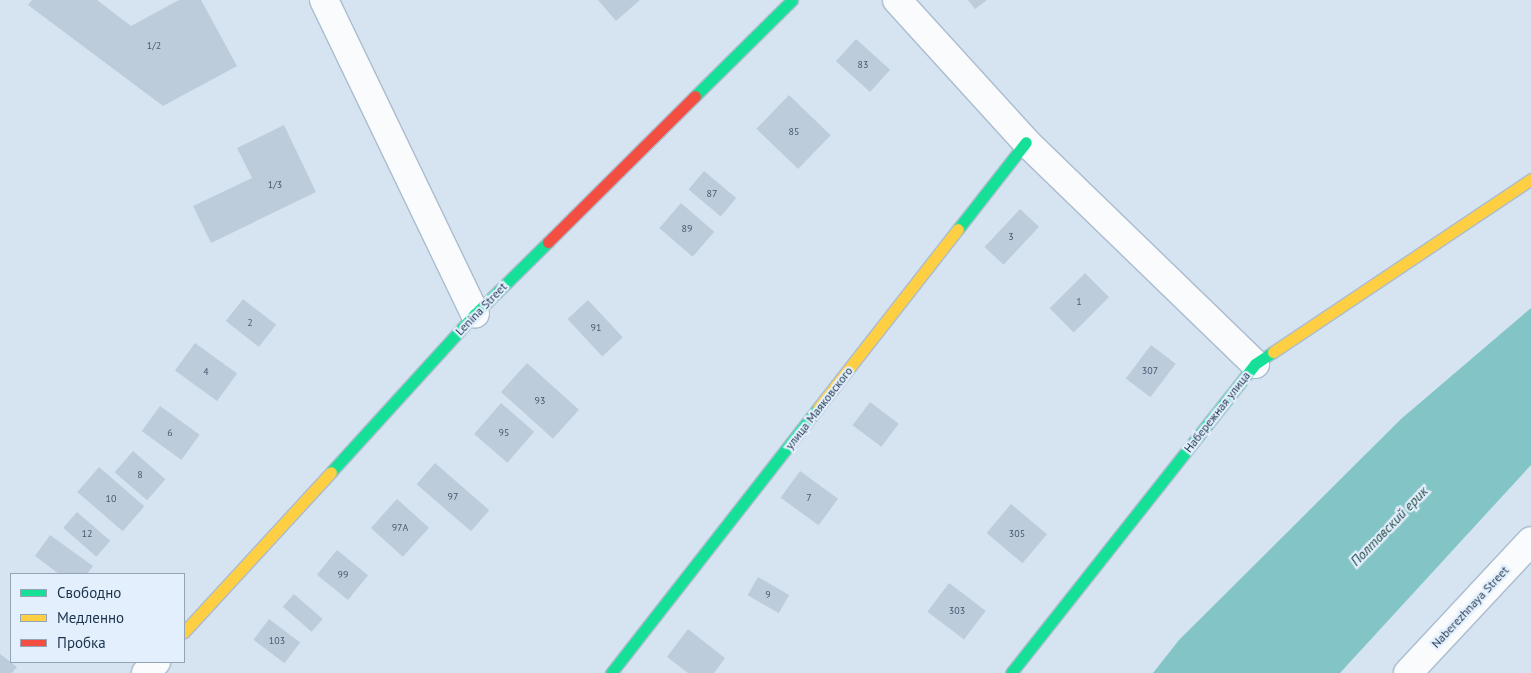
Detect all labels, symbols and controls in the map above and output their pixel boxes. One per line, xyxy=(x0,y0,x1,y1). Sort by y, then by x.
house number: 1/2 xyxy=(147,40,161,52)
house number: 83 xyxy=(858,59,868,71)
house number: 85 xyxy=(789,126,799,138)
house number: 1/3 xyxy=(268,179,282,191)
house number: 87 xyxy=(707,188,717,200)
house number: 89 xyxy=(682,223,692,235)
house number: 3 xyxy=(1008,231,1014,243)
street label: Lenina Street xyxy=(452,280,510,338)
house number: 1 xyxy=(1076,296,1082,308)
house number: 2 xyxy=(247,317,253,329)
house number: 91 xyxy=(591,322,601,334)
street label: улица Маяковского xyxy=(782,364,856,452)
house number: 307 xyxy=(1142,365,1158,377)
house number: 4 xyxy=(203,366,209,378)
street label: Набережная улица xyxy=(1181,369,1253,455)
house number: 93 xyxy=(535,395,545,407)
house number: 6 xyxy=(167,427,173,439)
house number: 95 xyxy=(499,427,509,439)
house number: 8 xyxy=(137,469,143,481)
water label: Полтавский ерик xyxy=(1347,483,1431,569)
house number: 97 xyxy=(448,491,458,503)
house number: 7 xyxy=(806,492,812,504)
house number: 10 xyxy=(106,493,116,505)
house number: 97А xyxy=(392,522,408,534)
house number: 12 xyxy=(82,528,92,540)
house number: 305 xyxy=(1009,528,1025,540)
street label: Naberezhnaya Street xyxy=(1428,563,1512,651)
house number: 99 xyxy=(338,569,348,581)
legend xyxy=(10,573,185,663)
text: Свободно xyxy=(57,583,121,602)
house number: 9 xyxy=(765,589,771,601)
house number: 303 xyxy=(949,605,965,617)
text: Медленно xyxy=(57,608,124,627)
text: Пробка xyxy=(57,633,106,652)
house number: 103 xyxy=(269,635,285,647)

